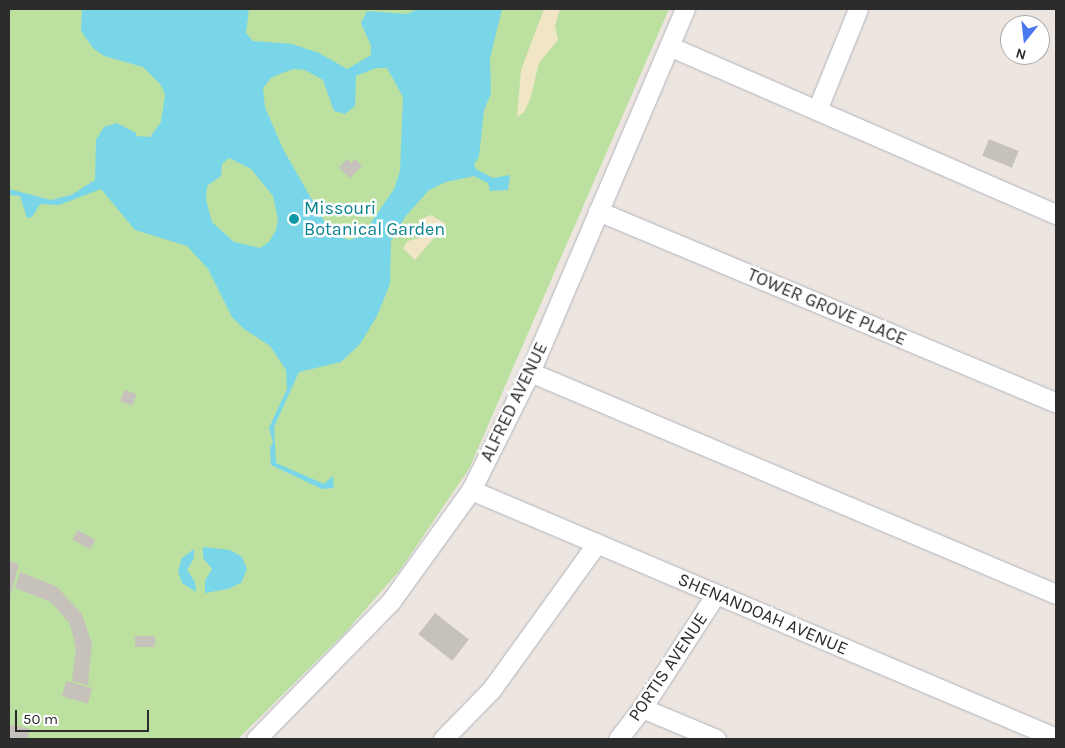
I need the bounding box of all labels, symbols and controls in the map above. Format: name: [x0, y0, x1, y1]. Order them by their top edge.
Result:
north arrow: [1000, 15, 1050, 65]
text: N: [1014, 44, 1028, 63]
place label: Missouri Botanical Garden: [304, 198, 445, 240]
marker: Missouri Botanical Garden: [288, 213, 300, 225]
street label: TOWER GROVE PLACE: [744, 264, 910, 350]
street label: ALFRED AVENUE: [476, 339, 552, 465]
street label: SHENANDOAH AVENUE: [675, 568, 851, 660]
street label: PORTIS AVENUE: [624, 609, 712, 725]
scale bar: [18, 700, 151, 732]
text: 50 m: [23, 710, 58, 728]

